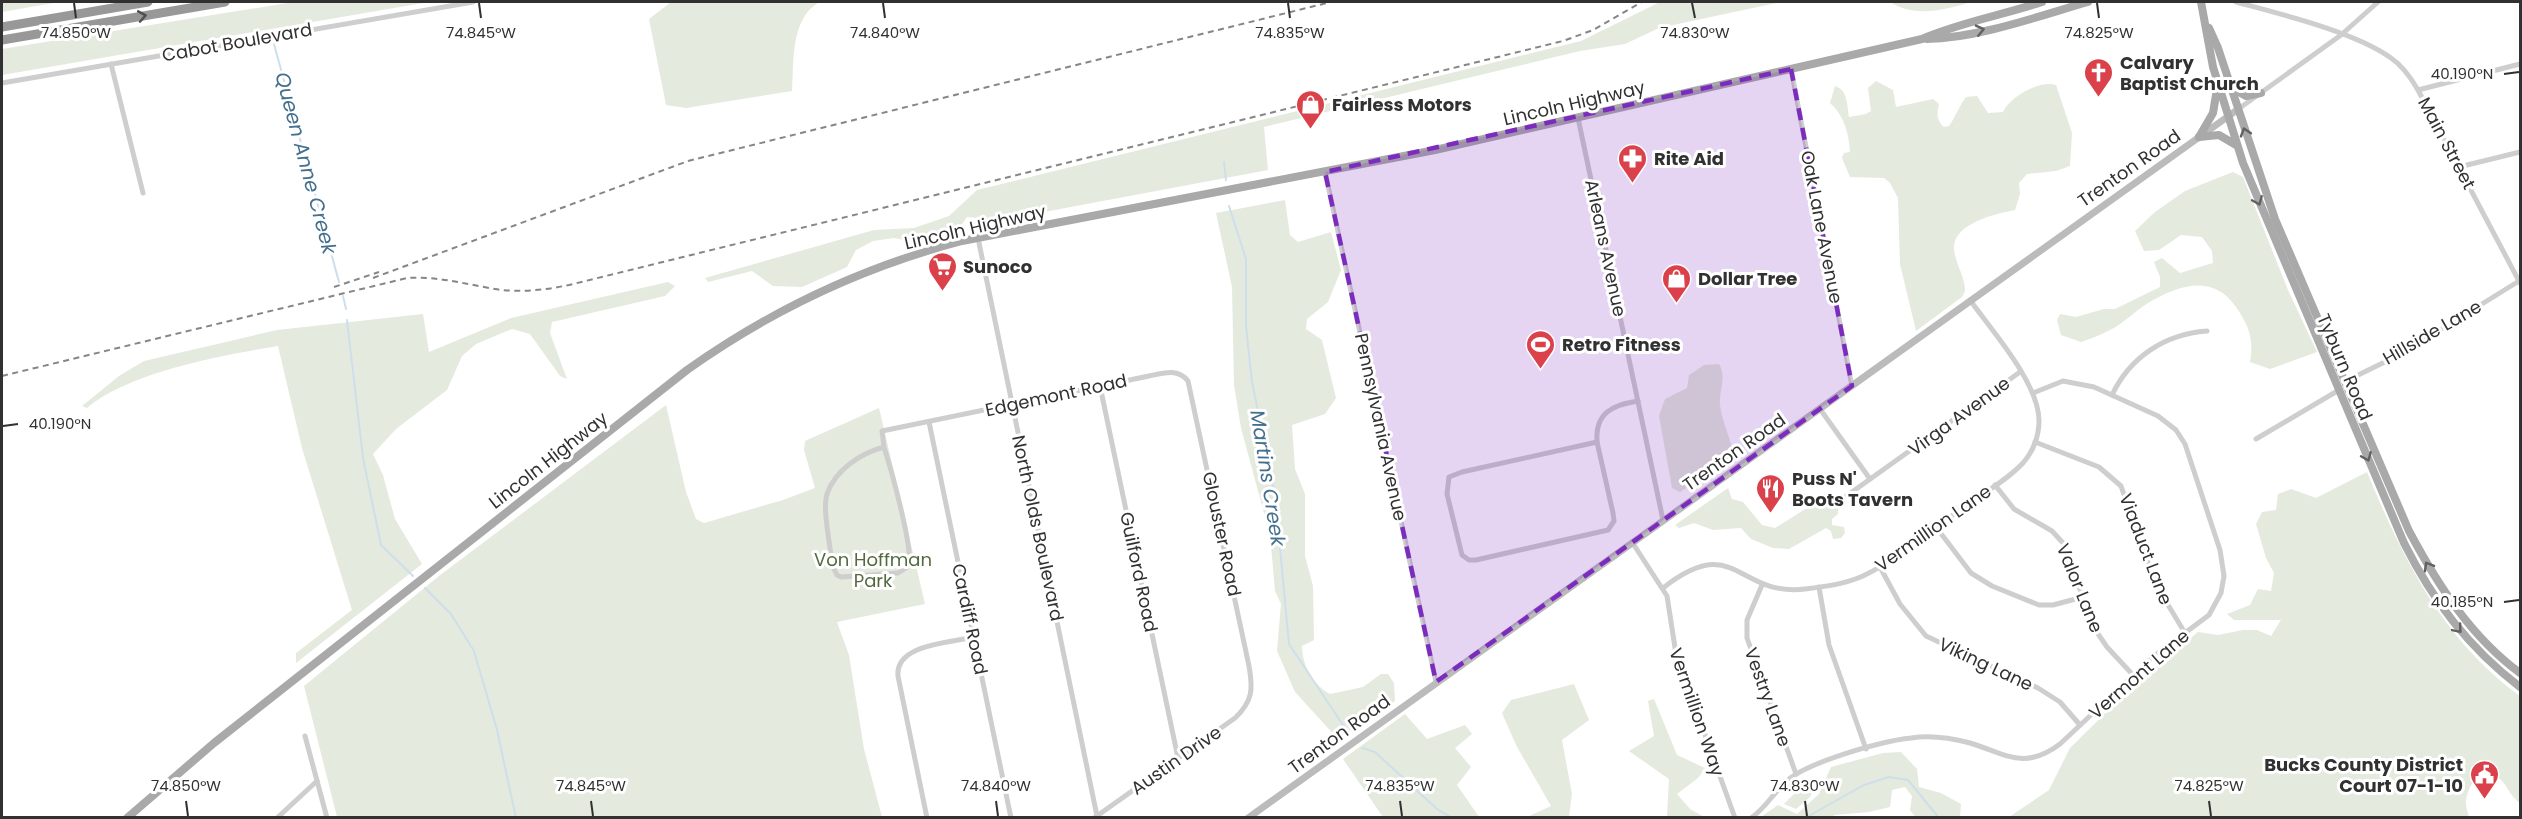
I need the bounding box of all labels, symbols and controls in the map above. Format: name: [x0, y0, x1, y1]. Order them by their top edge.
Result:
one-way arrow: [137, 10, 147, 22]
street label: Cabot Boulevard: [160, 16, 314, 68]
text: 74.850°W: [41, 22, 111, 43]
text: 74.845°W: [446, 22, 516, 43]
text: 74.840°W: [850, 22, 920, 43]
text: 74.835°W: [1255, 22, 1325, 43]
text: 74.830°W: [1660, 22, 1730, 43]
text: 74.825°W: [2064, 22, 2134, 43]
one-way arrow: [1975, 25, 1985, 38]
place label: Calvary Baptist Church: [2120, 50, 2259, 96]
church icon: Calvary Baptist Church: [2083, 56, 2115, 98]
text: 40.190°N: [2431, 63, 2493, 84]
water label: Queen Anne Creek: [268, 69, 344, 259]
street label: Lincoln Highway: [1501, 75, 1647, 131]
shop icon: Fairless Motors: [1295, 88, 1327, 130]
place label: Fairless Motors: [1332, 92, 1472, 117]
street label: Main Street: [2412, 92, 2482, 194]
street label: Trenton Road: [2073, 123, 2185, 213]
one-way arrow: [2240, 127, 2252, 138]
pharmacy icon: Rite Aid: [1617, 142, 1649, 184]
place label: Rite Aid: [1654, 146, 1724, 171]
street label: Oak Lane Avenue: [1795, 148, 1849, 306]
street label: Arleans Avenue: [1579, 177, 1633, 319]
one-way arrow: [2251, 194, 2263, 205]
street label: Lincoln Highway: [902, 199, 1048, 255]
supermarket icon: Sunoco: [926, 250, 958, 292]
place label: Sunoco: [963, 254, 1032, 279]
shop icon: Dollar Tree: [1661, 262, 1693, 304]
place label: Dollar Tree: [1698, 266, 1797, 291]
street label: Hillside Lane: [2378, 294, 2486, 370]
street label: Tyburn Road: [2311, 310, 2379, 424]
sports icon: Retro Fitness: [1525, 328, 1557, 370]
street label: Pennsylvania Avenue: [1349, 331, 1413, 523]
place label: Retro Fitness: [1562, 332, 1681, 357]
street label: Edgemont Road: [983, 368, 1129, 422]
street label: Virga Avenue: [1903, 371, 2015, 461]
street label: Lincoln Highway: [483, 406, 613, 514]
street label: Trenton Road: [1678, 407, 1790, 497]
water label: Martins Creek: [1243, 408, 1293, 550]
text: 40.190°N: [29, 413, 91, 434]
street label: North Olds Boulevard: [1006, 433, 1070, 623]
one-way arrow: [2360, 451, 2372, 462]
place label: Puss N' Boots Tavern: [1792, 466, 1913, 512]
street label: Glouster Road: [1197, 469, 1247, 599]
restaurant icon: Puss N' Boots Tavern: [1755, 472, 1787, 514]
street label: Vermillion Lane: [1870, 479, 1996, 577]
street label: Viaduct Lane: [2113, 490, 2179, 608]
street label: Guilford Road: [1114, 510, 1164, 634]
street label: Valor Lane: [2051, 540, 2109, 636]
park label: Von Hoffman Park: [814, 547, 932, 593]
street label: Cardiff Road: [946, 561, 994, 677]
one-way arrow: [2424, 562, 2435, 572]
text: 40.185°N: [2431, 591, 2493, 612]
one-way arrow: [2451, 622, 2462, 633]
street label: Vermont Lane: [2083, 623, 2195, 725]
street label: Viking Lane: [1935, 631, 2037, 697]
street label: Vestry Lane: [1739, 644, 1797, 750]
street label: Vermillion Way: [1663, 645, 1731, 779]
street label: Trenton Road: [1283, 689, 1395, 779]
street label: Austin Drive: [1126, 720, 1226, 800]
place label: Bucks County District Court 07-1-10: [2264, 752, 2463, 798]
public building icon: Bucks County District Court 07-1-10: [2468, 758, 2500, 800]
text: 74.850°W: [151, 775, 221, 796]
text: 74.845°W: [556, 775, 626, 796]
text: 74.840°W: [961, 775, 1031, 796]
text: 74.835°W: [1365, 775, 1435, 796]
text: 74.830°W: [1770, 775, 1840, 796]
text: 74.825°W: [2174, 775, 2244, 796]

